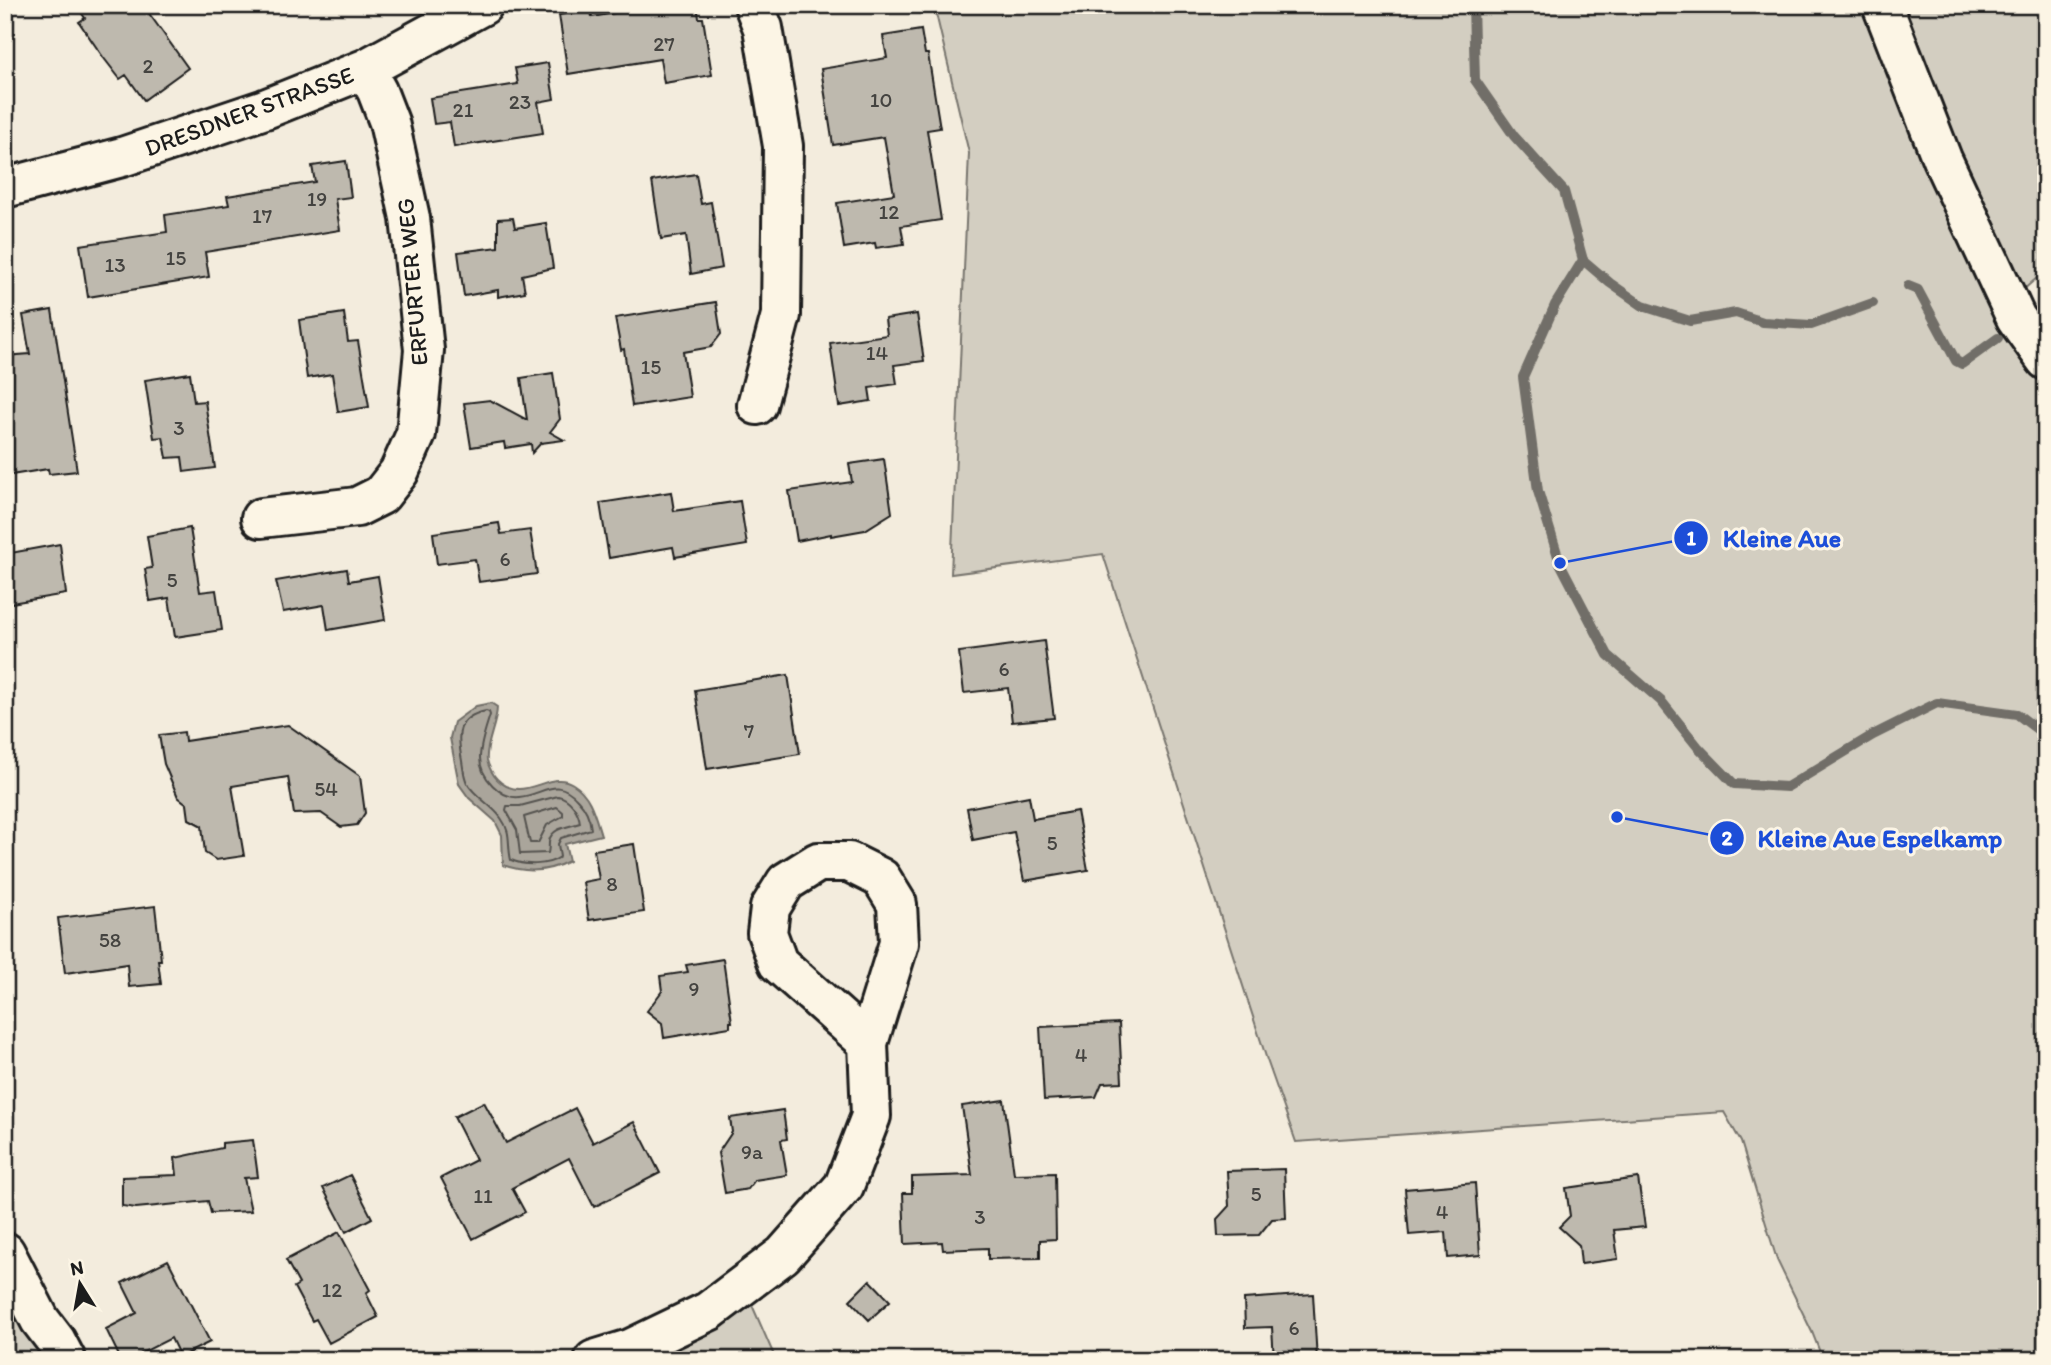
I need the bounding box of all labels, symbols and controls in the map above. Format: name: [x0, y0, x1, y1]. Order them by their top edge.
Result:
house number: 27: [653, 31, 675, 56]
house number: 2: [142, 53, 154, 78]
street label: DRESDNER STRASSE: [140, 60, 358, 162]
house number: 10: [870, 87, 892, 112]
house number: 23: [509, 89, 531, 114]
house number: 21: [453, 97, 474, 122]
house number: 19: [307, 186, 327, 211]
street label: ERFURTER WEG: [390, 197, 434, 367]
house number: 12: [879, 199, 899, 224]
house number: 17: [252, 203, 272, 228]
house number: 15: [166, 245, 186, 270]
house number: 13: [104, 252, 126, 277]
house number: 14: [866, 340, 889, 365]
house number: 15: [641, 354, 661, 379]
house number: 3: [173, 415, 185, 440]
callout: Kleine Aue: [1674, 514, 1855, 561]
text: Kleine Aue: [1723, 522, 1841, 554]
text: 1: [1686, 525, 1696, 550]
house number: 6: [499, 546, 511, 571]
house number: 5: [166, 567, 178, 592]
house number: 6: [998, 656, 1010, 681]
house number: 7: [744, 718, 754, 743]
house number: 54: [314, 776, 338, 801]
callout: Kleine Aue Espelkamp: [1709, 814, 2016, 861]
text: Kleine Aue Espelkamp: [1758, 822, 2003, 854]
text: 2: [1721, 825, 1733, 850]
house number: 5: [1046, 830, 1058, 855]
house number: 8: [606, 871, 618, 896]
house number: 58: [99, 927, 121, 952]
house number: 9: [689, 976, 699, 1001]
house number: 4: [1075, 1042, 1088, 1067]
house number: 9a: [741, 1139, 763, 1164]
house number: 5: [1250, 1181, 1262, 1206]
house number: 11: [473, 1183, 493, 1208]
house number: 4: [1436, 1199, 1449, 1224]
house number: 3: [974, 1204, 986, 1229]
north arrow: [46, 1250, 116, 1320]
text: N: [68, 1255, 85, 1280]
house number: 12: [322, 1277, 342, 1302]
house number: 6: [1288, 1315, 1300, 1340]

